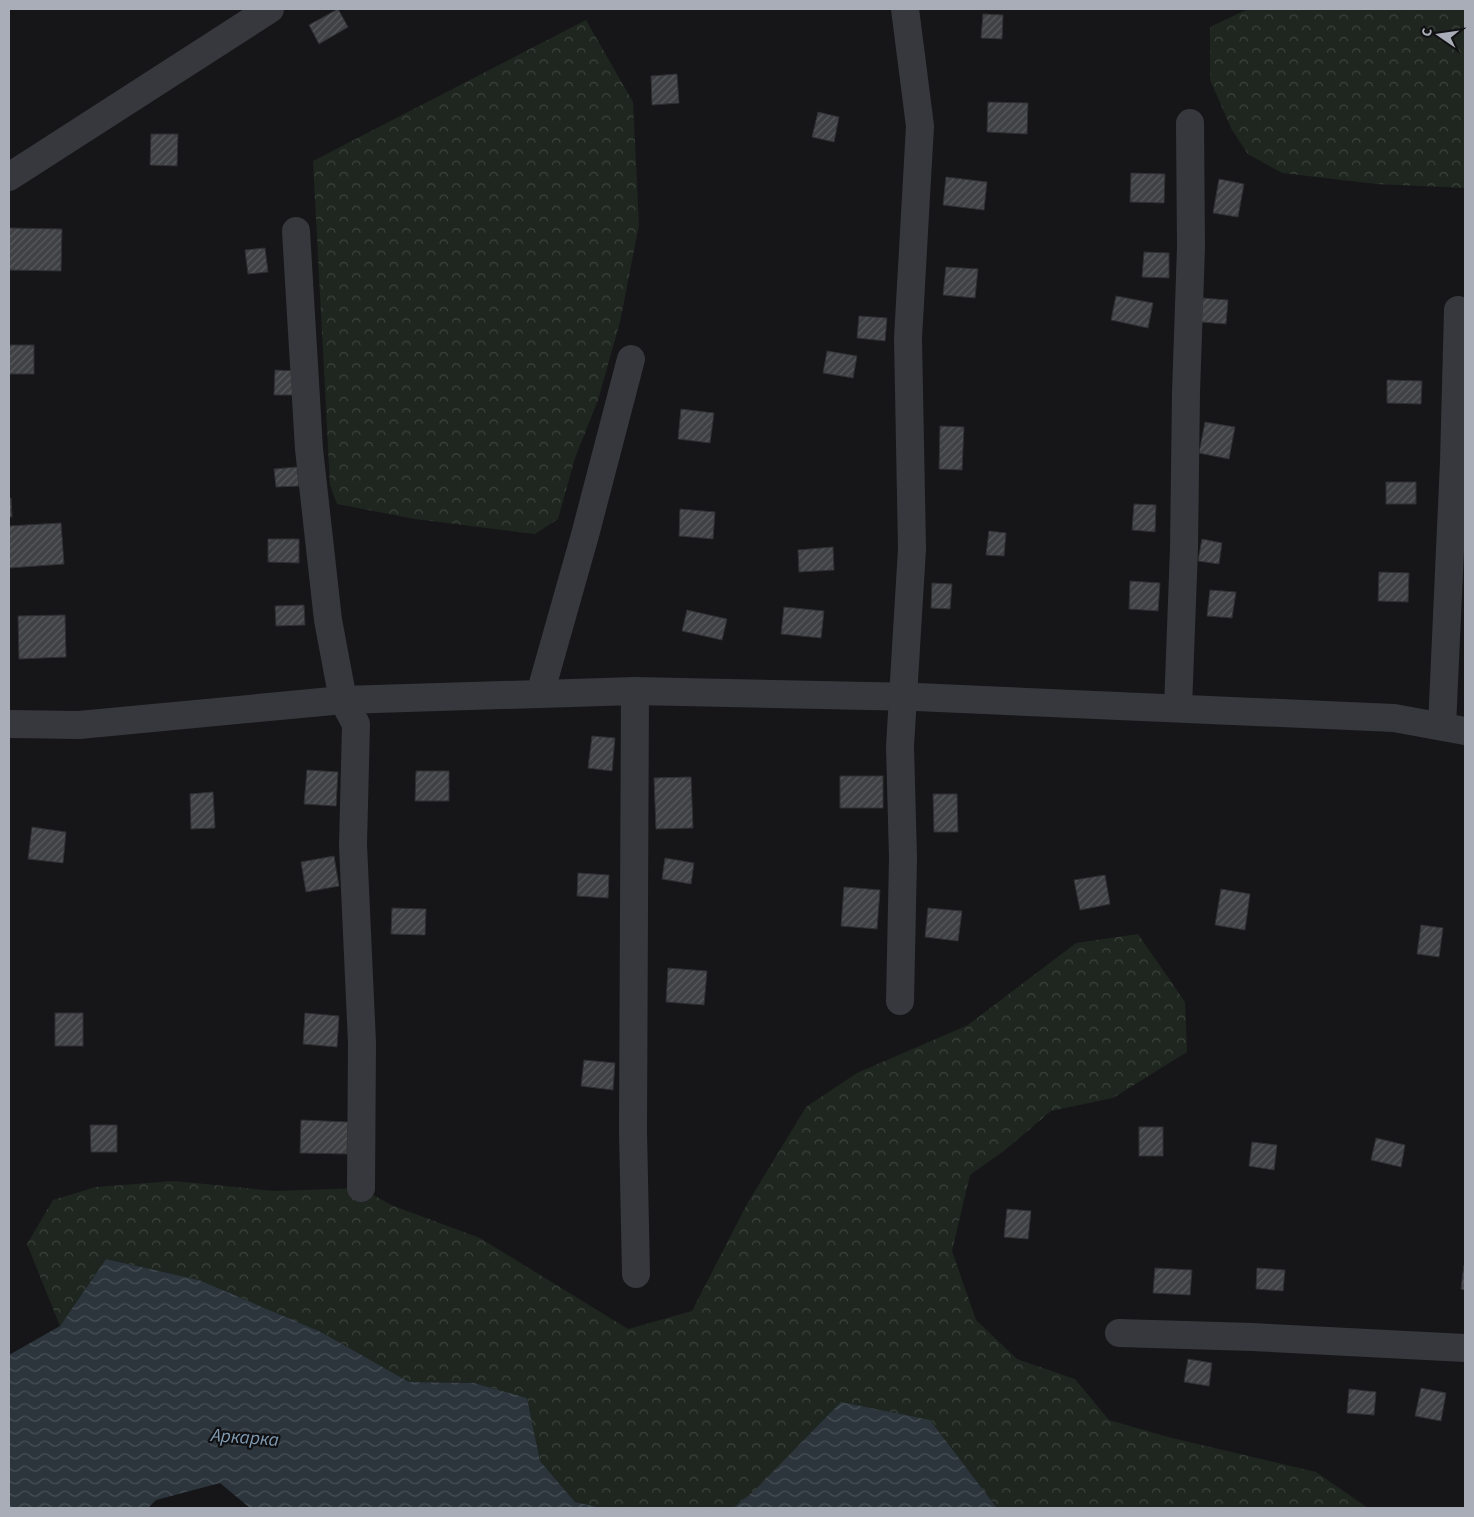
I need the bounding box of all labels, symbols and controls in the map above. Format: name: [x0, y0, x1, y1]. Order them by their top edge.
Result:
north arrow: [1414, 10, 1464, 60]
text: С: [1417, 26, 1438, 39]
water label: Аркарка: [209, 1422, 280, 1454]

